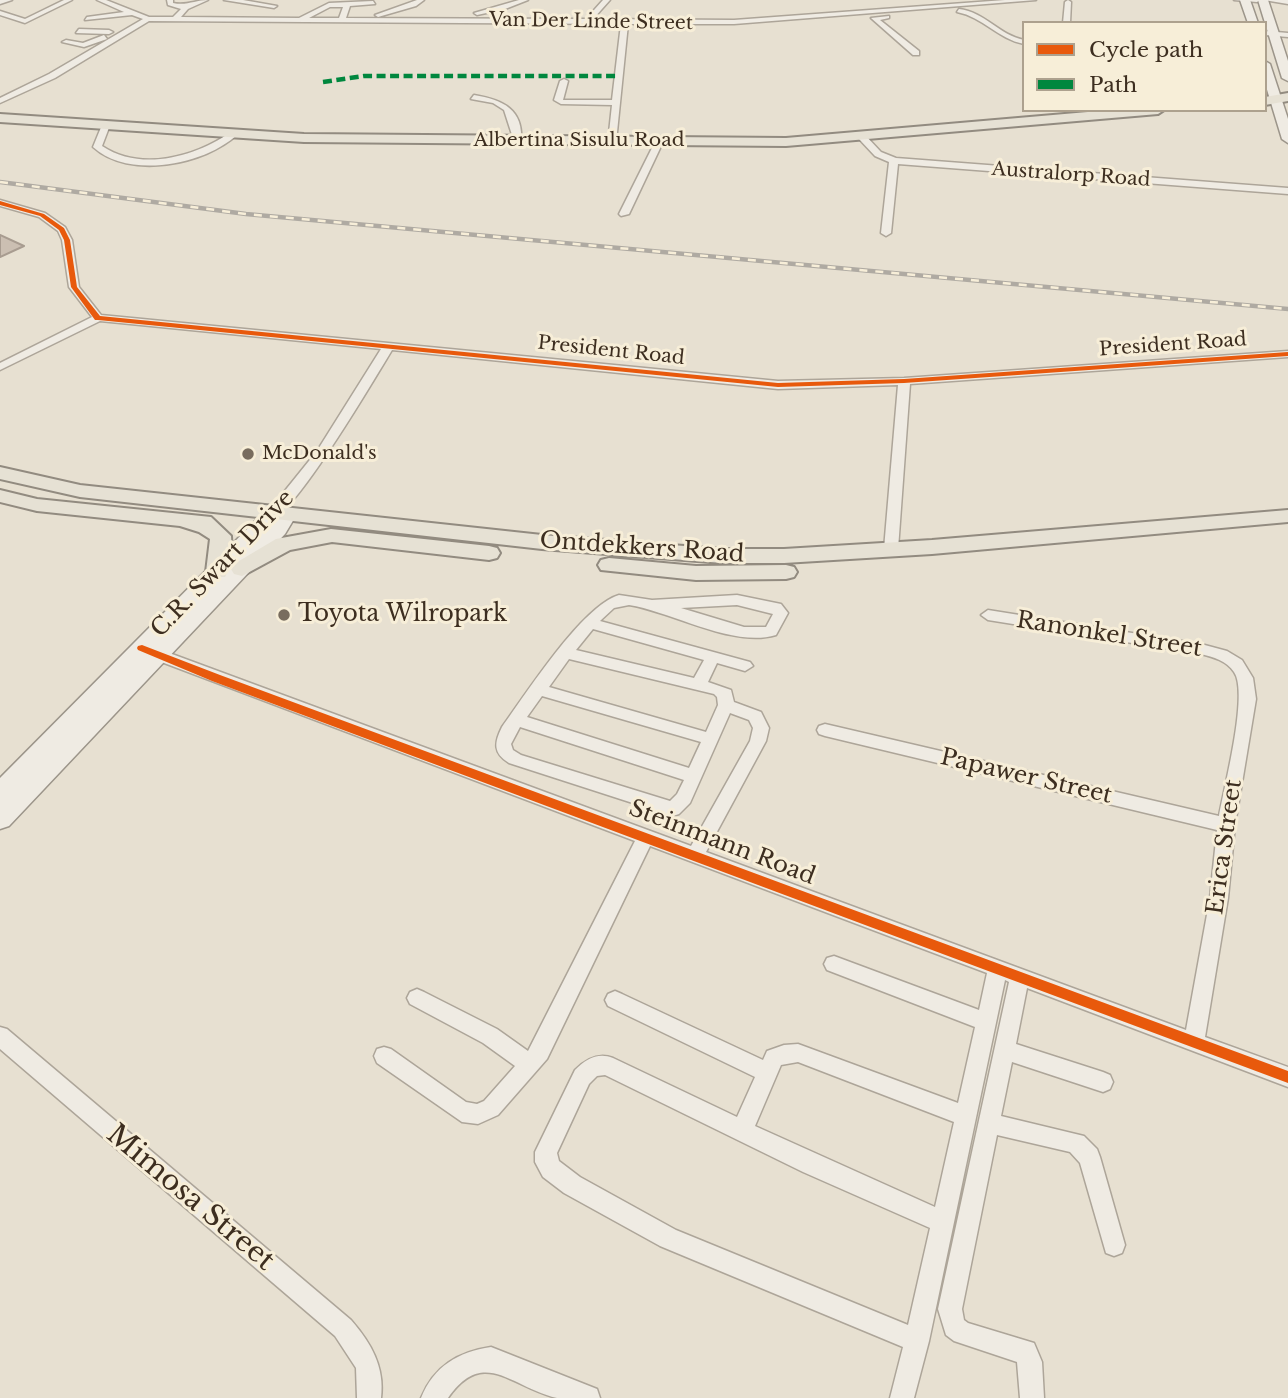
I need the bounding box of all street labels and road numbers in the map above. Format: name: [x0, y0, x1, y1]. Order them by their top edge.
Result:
street label: Van Der Linde Street: [489, 9, 693, 35]
street label: Albertina Sisulu Road: [474, 130, 684, 152]
street label: Australorp Road: [991, 158, 1151, 192]
street label: President Road: [1098, 328, 1248, 362]
street label: President Road: [536, 332, 686, 370]
street label: C.R. Swart Drive: [146, 485, 300, 643]
street label: Ontdekkers Road: [539, 527, 745, 569]
street label: Ranonkel Street: [1014, 607, 1204, 663]
street label: Papawer Street: [937, 744, 1115, 810]
street label: Erica Street: [1202, 778, 1248, 916]
street label: Steinmann Road: [625, 795, 819, 891]
street label: Mimosa Street: [99, 1118, 281, 1278]

